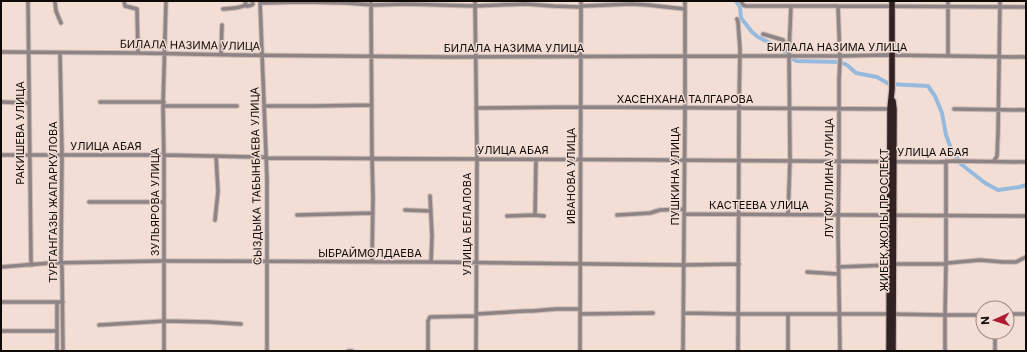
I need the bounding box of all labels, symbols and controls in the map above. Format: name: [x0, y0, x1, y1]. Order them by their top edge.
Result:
street label: БИЛАЛА НАЗИМА УЛИЦА: [120, 37, 261, 53]
street label: БИЛАЛА НАЗИМА УЛИЦА: [767, 40, 908, 54]
street label: БИЛАЛА НАЗИМА УЛИЦА: [444, 41, 585, 55]
street label: РАКИШЕВА УЛИЦА: [13, 81, 27, 185]
street label: СЫЗДЫКА ТАБЫНБАЕВА УЛИЦА: [247, 86, 265, 265]
street label: ХАСЕНХАНА ТАЛГАРОВА: [617, 92, 754, 106]
street label: ЛУТФУЛЛИНА УЛИЦА: [822, 117, 836, 238]
street label: ТУРГАНГАЗЫ ЖАПАРКУЛОВА: [46, 121, 60, 283]
street label: ПУШКИНА УЛИЦА: [668, 126, 682, 226]
street label: ИВАНОВА УЛИЦА: [564, 127, 578, 224]
street label: УЛИЦА АБАЯ: [70, 139, 142, 153]
street label: УЛИЦА АБАЯ: [477, 143, 549, 157]
street label: УЛИЦА АБАЯ: [897, 145, 969, 159]
street label: ЗУЛЬЯРОВА УЛИЦА: [148, 147, 162, 256]
street label: ЖИБЕК ЖОЛЫ ПРОСПЕКТ: [877, 148, 891, 292]
street label: УЛИЦА БЕЛАЛОВА: [460, 172, 474, 276]
street label: КАСТЕЕВА УЛИЦА: [709, 198, 809, 212]
street label: ЫБРАЙМОЛДАЕВА: [318, 246, 422, 260]
north arrow: [975, 300, 1015, 340]
text: N: [978, 316, 992, 325]

